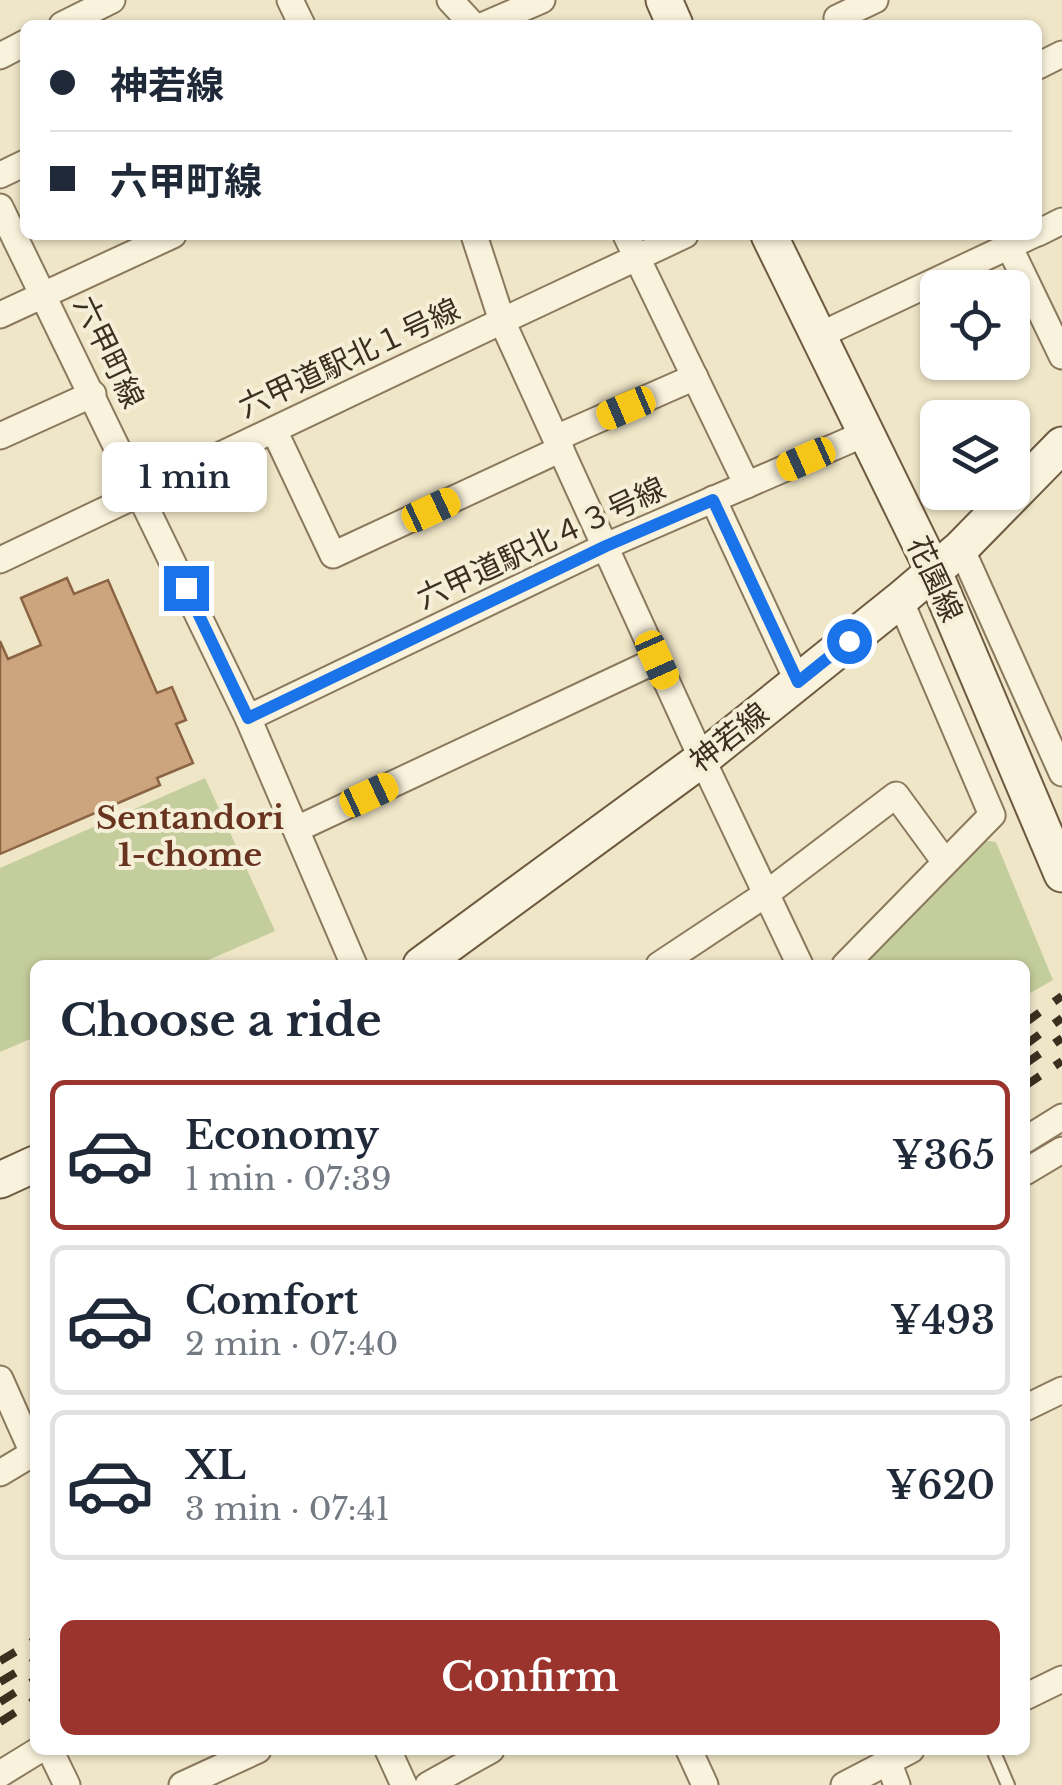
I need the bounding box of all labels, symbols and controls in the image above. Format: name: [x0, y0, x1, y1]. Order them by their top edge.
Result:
text: 神若線: [110, 62, 224, 109]
text: 六甲町線: [110, 158, 262, 205]
map controls: [920, 270, 1030, 510]
button: locate: [920, 270, 1030, 380]
street label: 六甲町線: [66, 290, 152, 414]
street label: 六甲道駅北１号線: [232, 291, 466, 425]
car: [593, 382, 659, 434]
button: layers: [920, 400, 1030, 510]
car: [772, 433, 840, 485]
callout: 1 min: [104, 443, 268, 513]
text: 1 min: [138, 457, 231, 497]
street label: 六甲道駅北４３号線: [411, 469, 671, 617]
car: [397, 484, 465, 536]
street label: 花園線: [899, 530, 971, 628]
route end: [164, 566, 209, 611]
route start: [827, 619, 872, 664]
car: [631, 626, 683, 694]
street label: 神若線: [682, 695, 776, 779]
car: [335, 769, 403, 821]
district label: Sentandori 1-chome: [96, 798, 284, 875]
text: Choose a ride: [60, 992, 382, 1048]
icon: car: [65, 1110, 155, 1200]
text: Economy: [185, 1112, 379, 1159]
text: ¥365: [892, 1132, 995, 1179]
text: 1 min · 07:39: [185, 1159, 392, 1199]
icon: car: [65, 1275, 155, 1365]
text: Comfort: [185, 1277, 358, 1324]
text: ¥493: [890, 1297, 995, 1344]
text: 2 min · 07:40: [185, 1324, 398, 1364]
icon: car: [65, 1440, 155, 1530]
text: XL: [185, 1442, 246, 1489]
text: ¥620: [886, 1462, 995, 1509]
text: 3 min · 07:41: [185, 1489, 390, 1529]
button: Confirm: [60, 1620, 1000, 1735]

